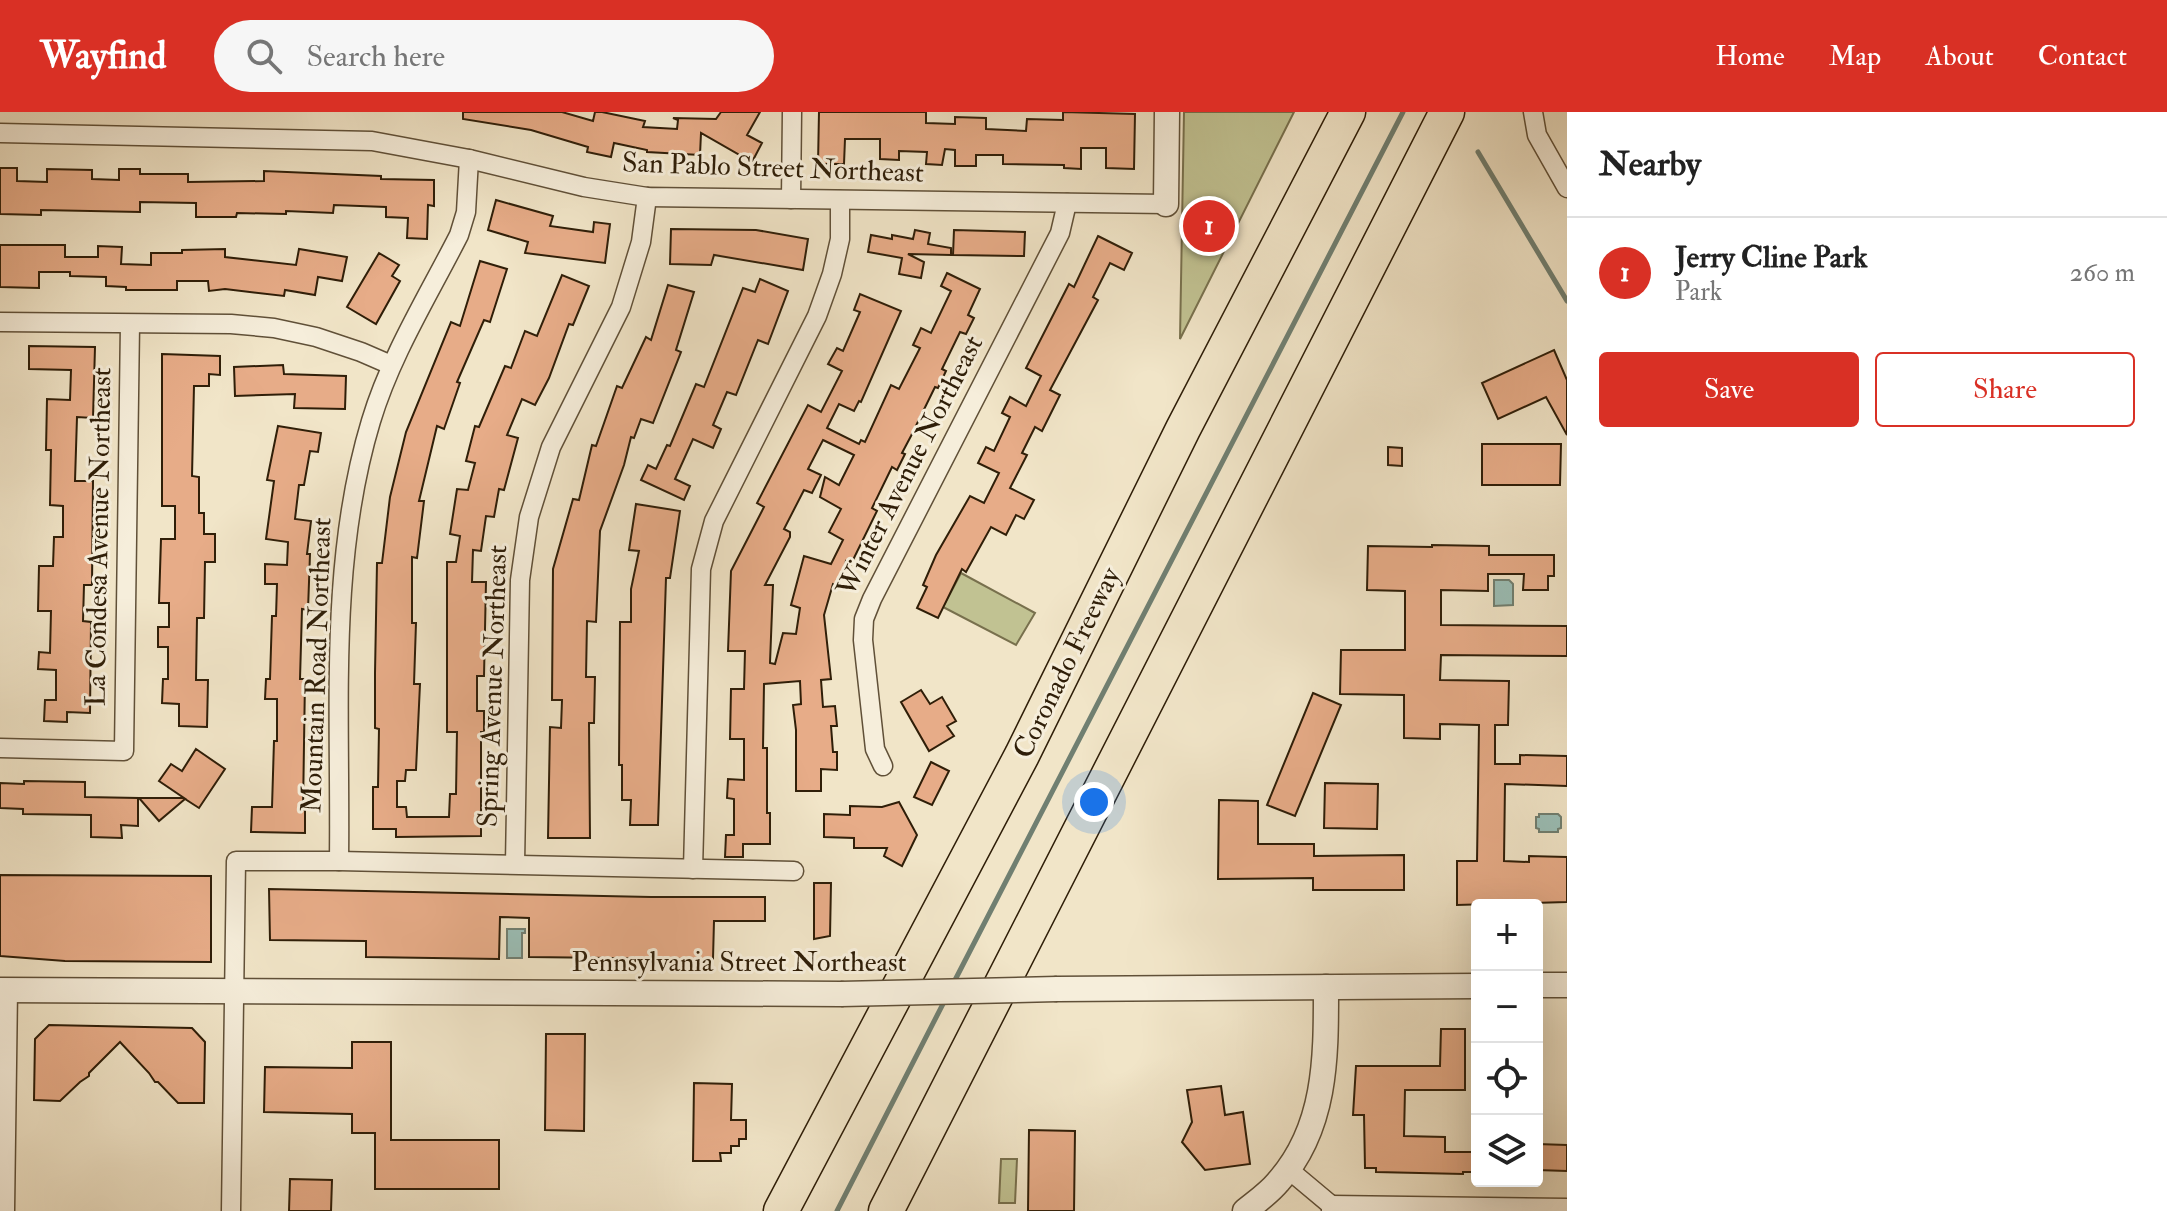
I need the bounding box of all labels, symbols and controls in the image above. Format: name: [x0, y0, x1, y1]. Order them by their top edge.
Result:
search box: [214, 20, 774, 92]
text: Wayfind: [40, 32, 166, 80]
icon: search: [242, 34, 286, 78]
text: Search here: [306, 38, 445, 75]
text: Home: [1715, 39, 1785, 74]
text: Map: [1829, 39, 1881, 74]
text: About: [1925, 39, 1994, 74]
text: Contact: [2038, 39, 2127, 74]
text: Nearby: [1599, 143, 1701, 186]
street label: San Pablo Street Northeast: [621, 145, 925, 191]
pin: 1: [1183, 196, 1235, 256]
text: Jerry Cline Park: [1675, 239, 1868, 276]
text: 1: [1620, 257, 1630, 289]
text: 260 m: [2070, 257, 2135, 289]
text: Park: [1675, 276, 1722, 308]
street label: Winter Avenue Northeast: [829, 330, 991, 603]
button: Save: [1599, 352, 1859, 427]
button: Share: [1875, 352, 2135, 427]
street label: La Condesa Avenue Northeast: [79, 367, 119, 707]
street label: Mountain Road Northeast: [294, 517, 340, 813]
street label: Spring Avenue Northeast: [471, 544, 515, 828]
street label: Coronado Freeway: [1006, 561, 1129, 764]
your location: [1074, 782, 1114, 822]
map controls: [1471, 899, 1543, 1187]
button: +: [1471, 899, 1543, 971]
street label: Pennsylvania Street Northeast: [571, 945, 907, 980]
button: −: [1471, 971, 1543, 1043]
button: locate: [1471, 1043, 1543, 1115]
button: layers: [1471, 1115, 1543, 1187]

